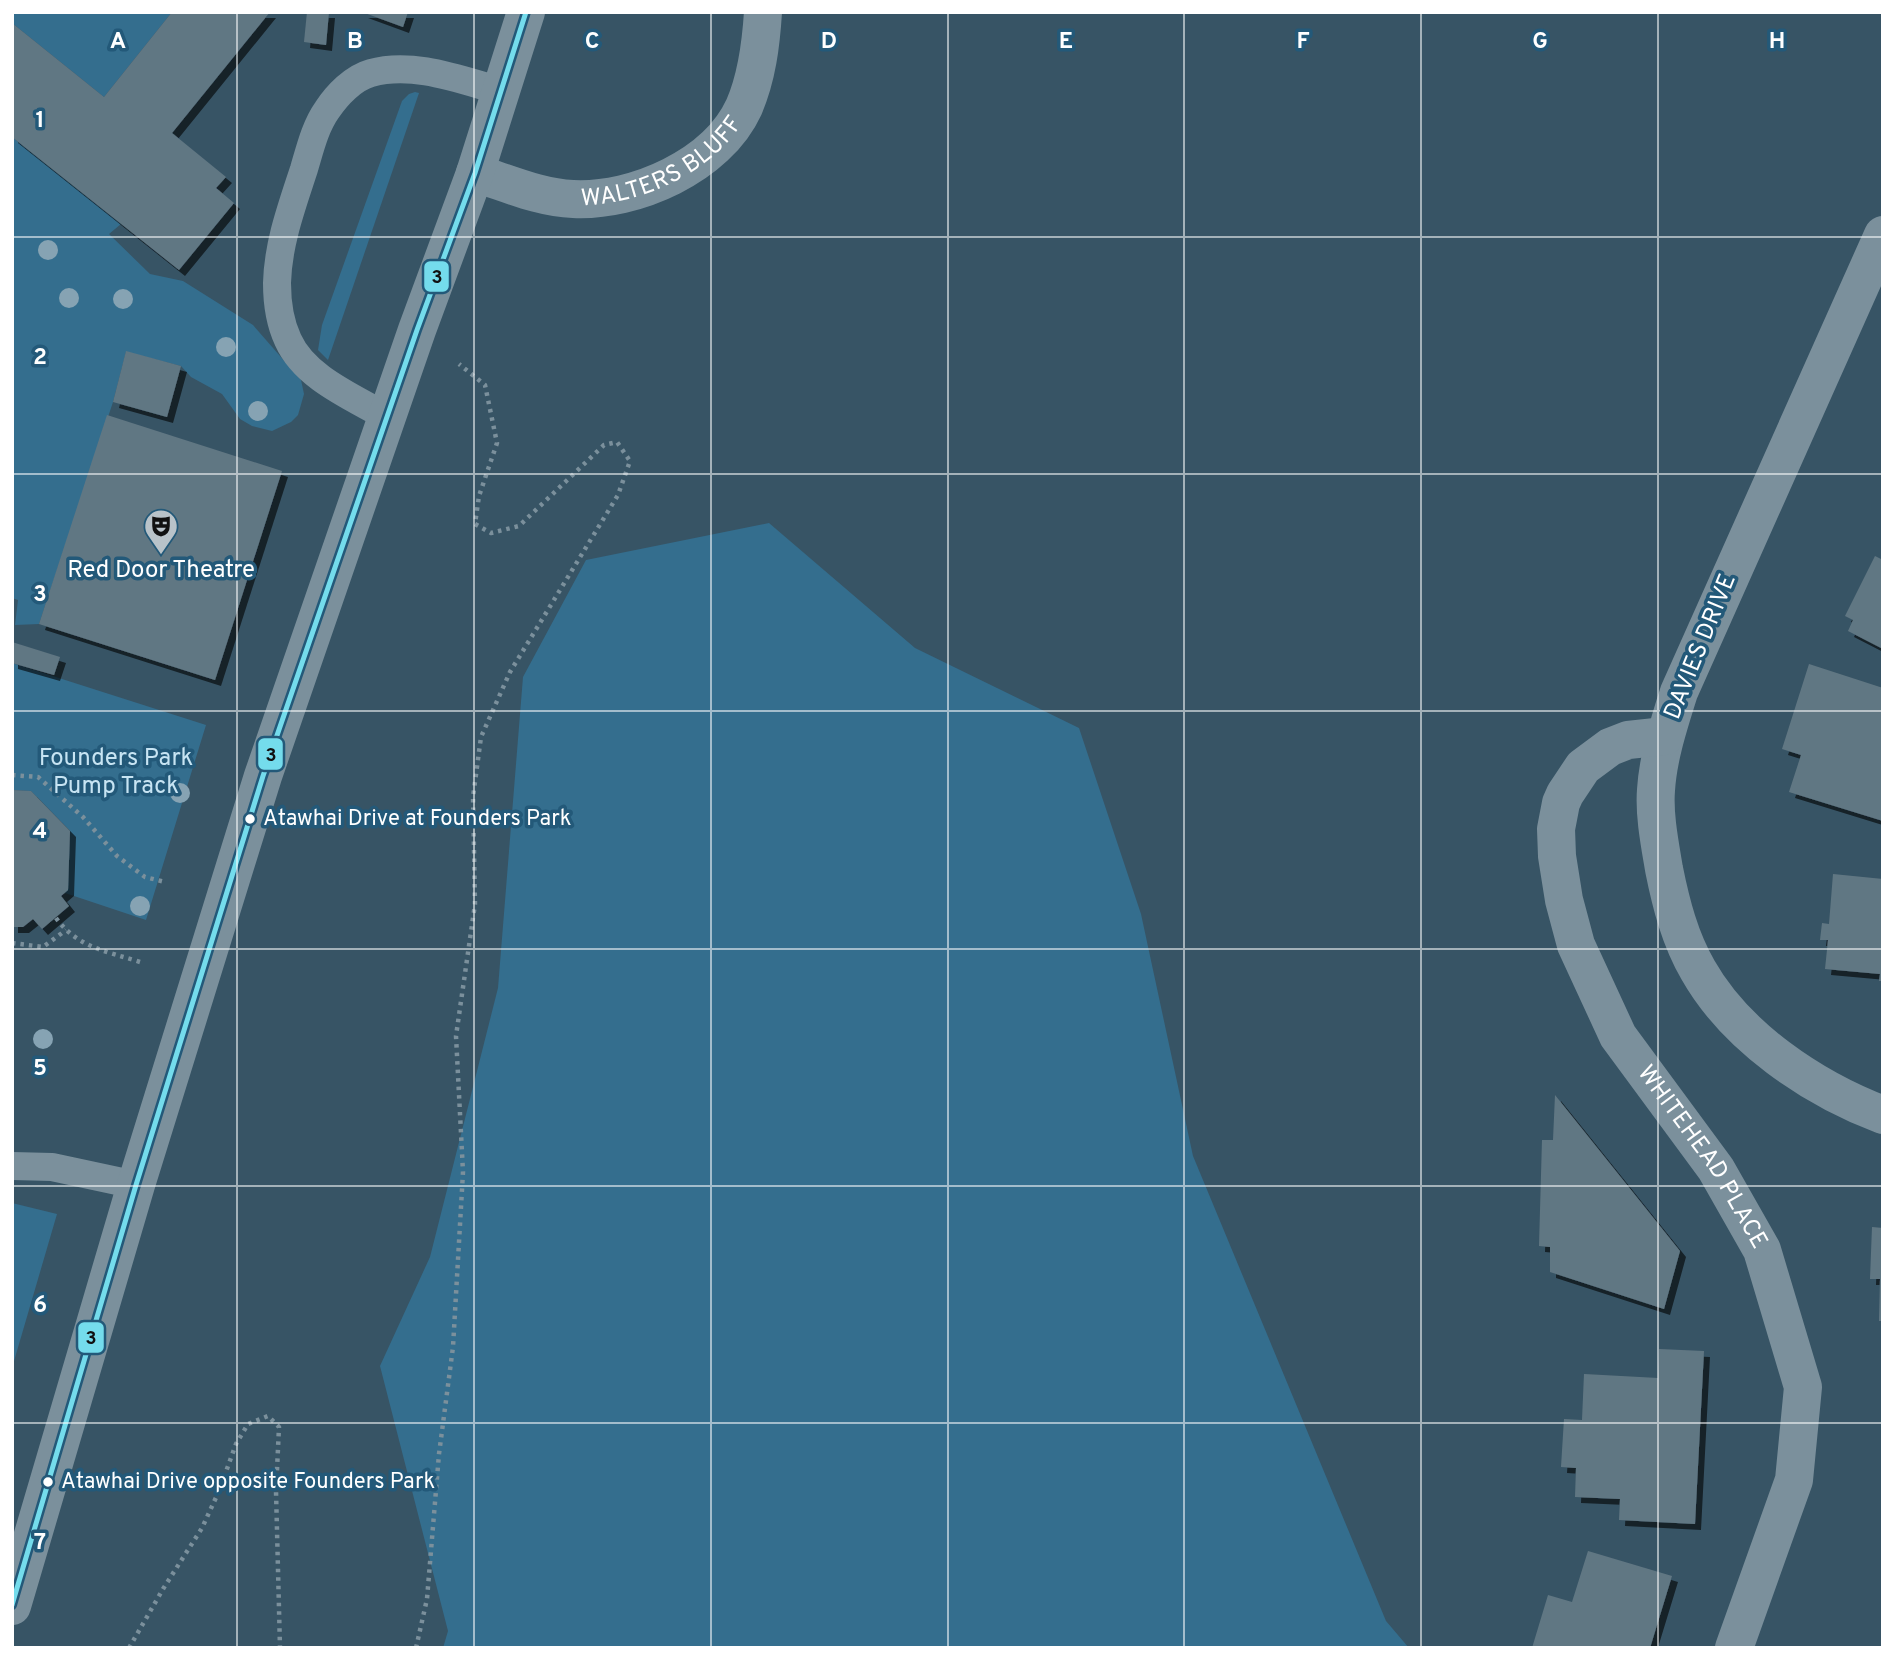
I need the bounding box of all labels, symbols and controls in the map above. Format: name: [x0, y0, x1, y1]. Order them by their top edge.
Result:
text: A: [110, 28, 126, 57]
text: B: [347, 28, 363, 57]
text: C: [585, 28, 599, 57]
text: D: [821, 28, 837, 57]
text: E: [1059, 28, 1073, 57]
text: F: [1296, 28, 1310, 57]
text: G: [1532, 28, 1548, 57]
text: H: [1769, 28, 1785, 57]
text: 1: [35, 107, 45, 136]
street label: WALTERS BLUFF: [580, 111, 750, 214]
line badge: 3: [423, 260, 450, 293]
text: 3: [431, 266, 443, 290]
text: 2: [33, 344, 47, 373]
theatre icon: Red Door Theatre: [142, 507, 180, 556]
place label: Red Door Theatre: [67, 556, 255, 586]
street label: DAVIES DRIVE: [1658, 570, 1744, 724]
text: 3: [33, 581, 47, 610]
line badge: 3: [257, 737, 284, 771]
park label: Founders Park Pump Track: [39, 744, 193, 802]
text: 3: [265, 744, 277, 768]
place label: Atawhai Drive at Founders Park: [263, 806, 571, 833]
marker: Atawhai Drive at Founders Park: [243, 812, 257, 826]
text: 4: [33, 818, 47, 847]
text: 5: [33, 1055, 47, 1084]
street label: WHITEHEAD PLACE: [1630, 1060, 1773, 1254]
text: 6: [33, 1292, 47, 1321]
line badge: 3: [77, 1321, 105, 1354]
text: 3: [85, 1327, 97, 1351]
place label: Atawhai Drive opposite Founders Park: [61, 1469, 435, 1496]
marker: Atawhai Drive opposite Founders Park: [41, 1475, 55, 1489]
text: 7: [34, 1529, 46, 1558]

